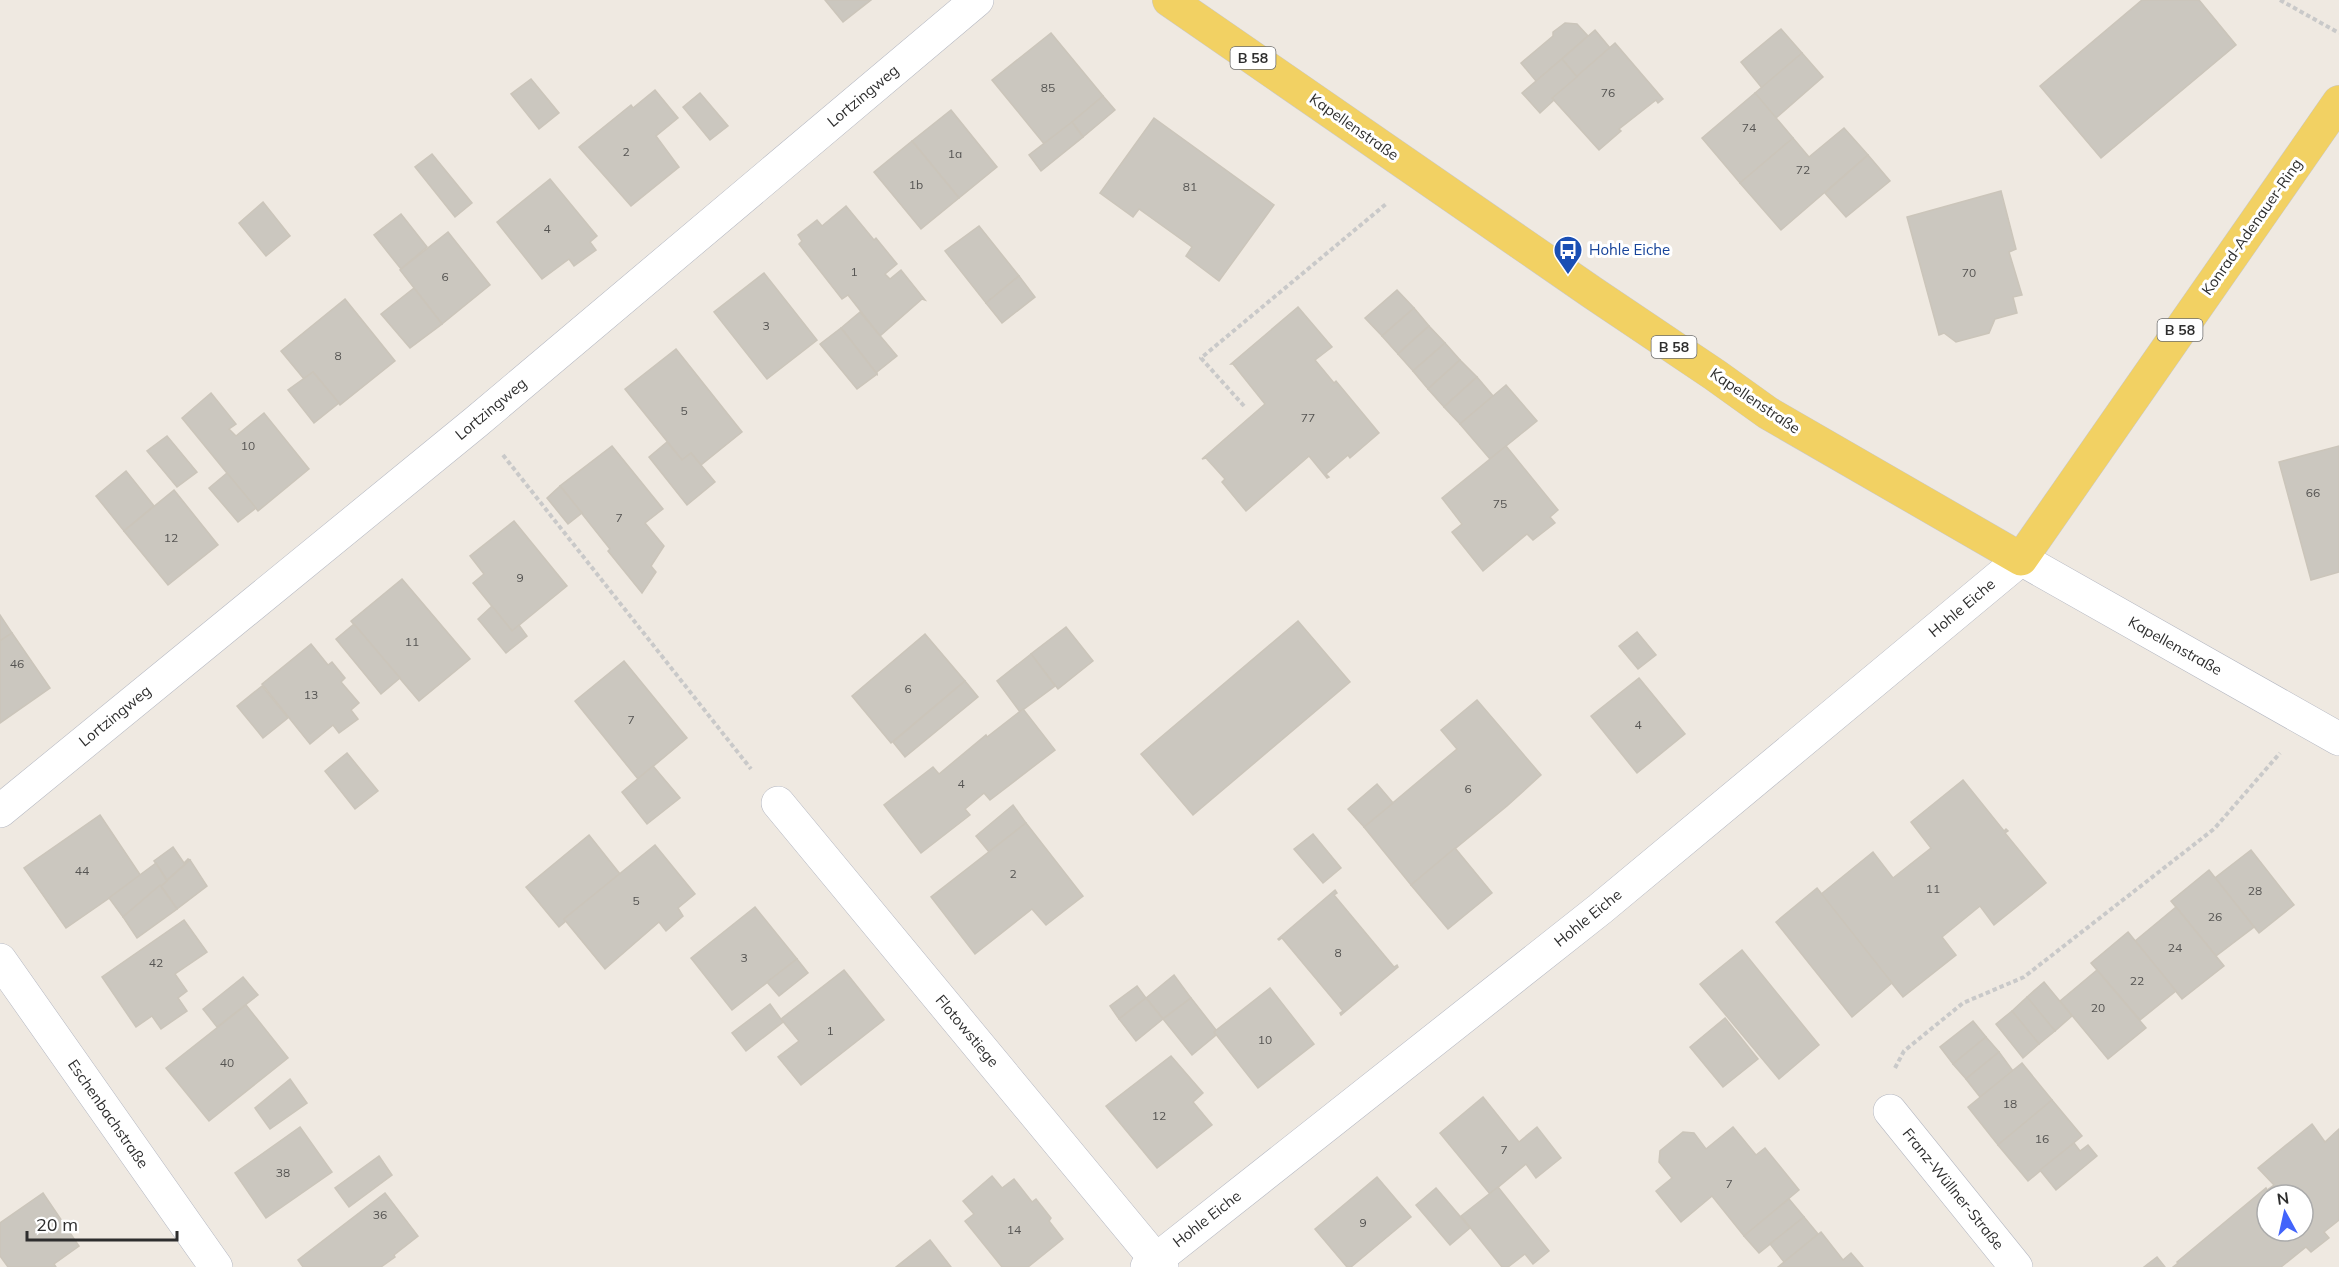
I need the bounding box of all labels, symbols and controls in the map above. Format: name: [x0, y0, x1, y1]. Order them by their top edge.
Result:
road number: B 58: [1230, 47, 1276, 69]
street label: Lortzingweg: [823, 60, 902, 131]
house number: 85: [1041, 80, 1055, 95]
house number: 76: [1601, 85, 1615, 100]
street label: Kapellenstraße: [1306, 89, 1403, 164]
house number: 74: [1742, 120, 1756, 135]
house number: 2: [622, 144, 630, 159]
house number: 1a: [948, 146, 962, 161]
street label: Konrad-Adenauer-Ring: [2197, 155, 2306, 299]
house number: 72: [1796, 162, 1810, 177]
house number: 1b: [909, 177, 923, 192]
house number: 81: [1183, 179, 1197, 194]
house number: 4: [543, 221, 551, 236]
bus stop icon: Hohle Eiche: [1552, 234, 1584, 276]
place label: Hohle Eiche: [1589, 240, 1670, 259]
house number: 1: [850, 264, 858, 279]
house number: 70: [1962, 265, 1976, 280]
house number: 6: [441, 269, 449, 284]
house number: 3: [762, 318, 770, 333]
road number: B 58: [2158, 319, 2202, 341]
road number: B 58: [1652, 336, 1696, 358]
house number: 8: [334, 348, 342, 363]
street label: Kapellenstraße: [1707, 364, 1804, 438]
street label: Lortzingweg: [451, 373, 530, 444]
house number: 5: [680, 403, 688, 418]
house number: 77: [1301, 410, 1315, 425]
house number: 10: [241, 438, 255, 453]
house number: 66: [2306, 485, 2320, 500]
house number: 75: [1493, 496, 1507, 511]
house number: 7: [615, 510, 623, 525]
house number: 12: [164, 530, 178, 545]
house number: 9: [516, 570, 524, 585]
street label: Hohle Eiche: [1924, 574, 1999, 641]
street label: Kapellenstraße: [2125, 612, 2226, 679]
house number: 11: [405, 634, 419, 649]
house number: 46: [10, 656, 24, 671]
street label: Lortzingweg: [75, 681, 155, 750]
house number: 6: [904, 681, 912, 696]
house number: 13: [304, 687, 318, 702]
house number: 7: [627, 712, 635, 727]
house number: 4: [1634, 717, 1642, 732]
house number: 4: [957, 776, 965, 791]
house number: 6: [1464, 781, 1472, 796]
house number: 44: [75, 863, 89, 878]
house number: 2: [1009, 866, 1017, 881]
house number: 11: [1926, 881, 1940, 896]
house number: 28: [2248, 883, 2262, 898]
street label: Hohle Eiche: [1550, 885, 1625, 951]
house number: 5: [632, 893, 640, 908]
house number: 26: [2208, 909, 2222, 924]
house number: 24: [2168, 940, 2182, 955]
house number: 8: [1334, 945, 1342, 960]
house number: 3: [740, 950, 748, 965]
house number: 42: [149, 955, 163, 970]
house number: 22: [2130, 973, 2144, 988]
street label: Flotowstiege: [932, 991, 1003, 1071]
house number: 20: [2091, 1000, 2105, 1015]
house number: 1: [826, 1023, 834, 1038]
house number: 10: [1258, 1032, 1272, 1047]
house number: 40: [220, 1055, 234, 1070]
street label: Eschenbachstraße: [64, 1056, 153, 1172]
house number: 18: [2003, 1096, 2017, 1111]
house number: 12: [1152, 1108, 1166, 1123]
street label: Franz-Wüllner-Straße: [1899, 1124, 2008, 1253]
house number: 16: [2035, 1131, 2049, 1146]
house number: 7: [1500, 1142, 1508, 1157]
house number: 38: [276, 1165, 290, 1180]
house number: 7: [1725, 1176, 1733, 1191]
north arrow: [2255, 1183, 2315, 1243]
street label: Hohle Eiche: [1169, 1186, 1245, 1251]
text: N: [2276, 1187, 2290, 1209]
scale bar: [27, 1204, 177, 1242]
house number: 36: [373, 1207, 387, 1222]
text: 20 m: [36, 1213, 78, 1236]
house number: 9: [1359, 1215, 1367, 1230]
house number: 14: [1007, 1222, 1021, 1237]

